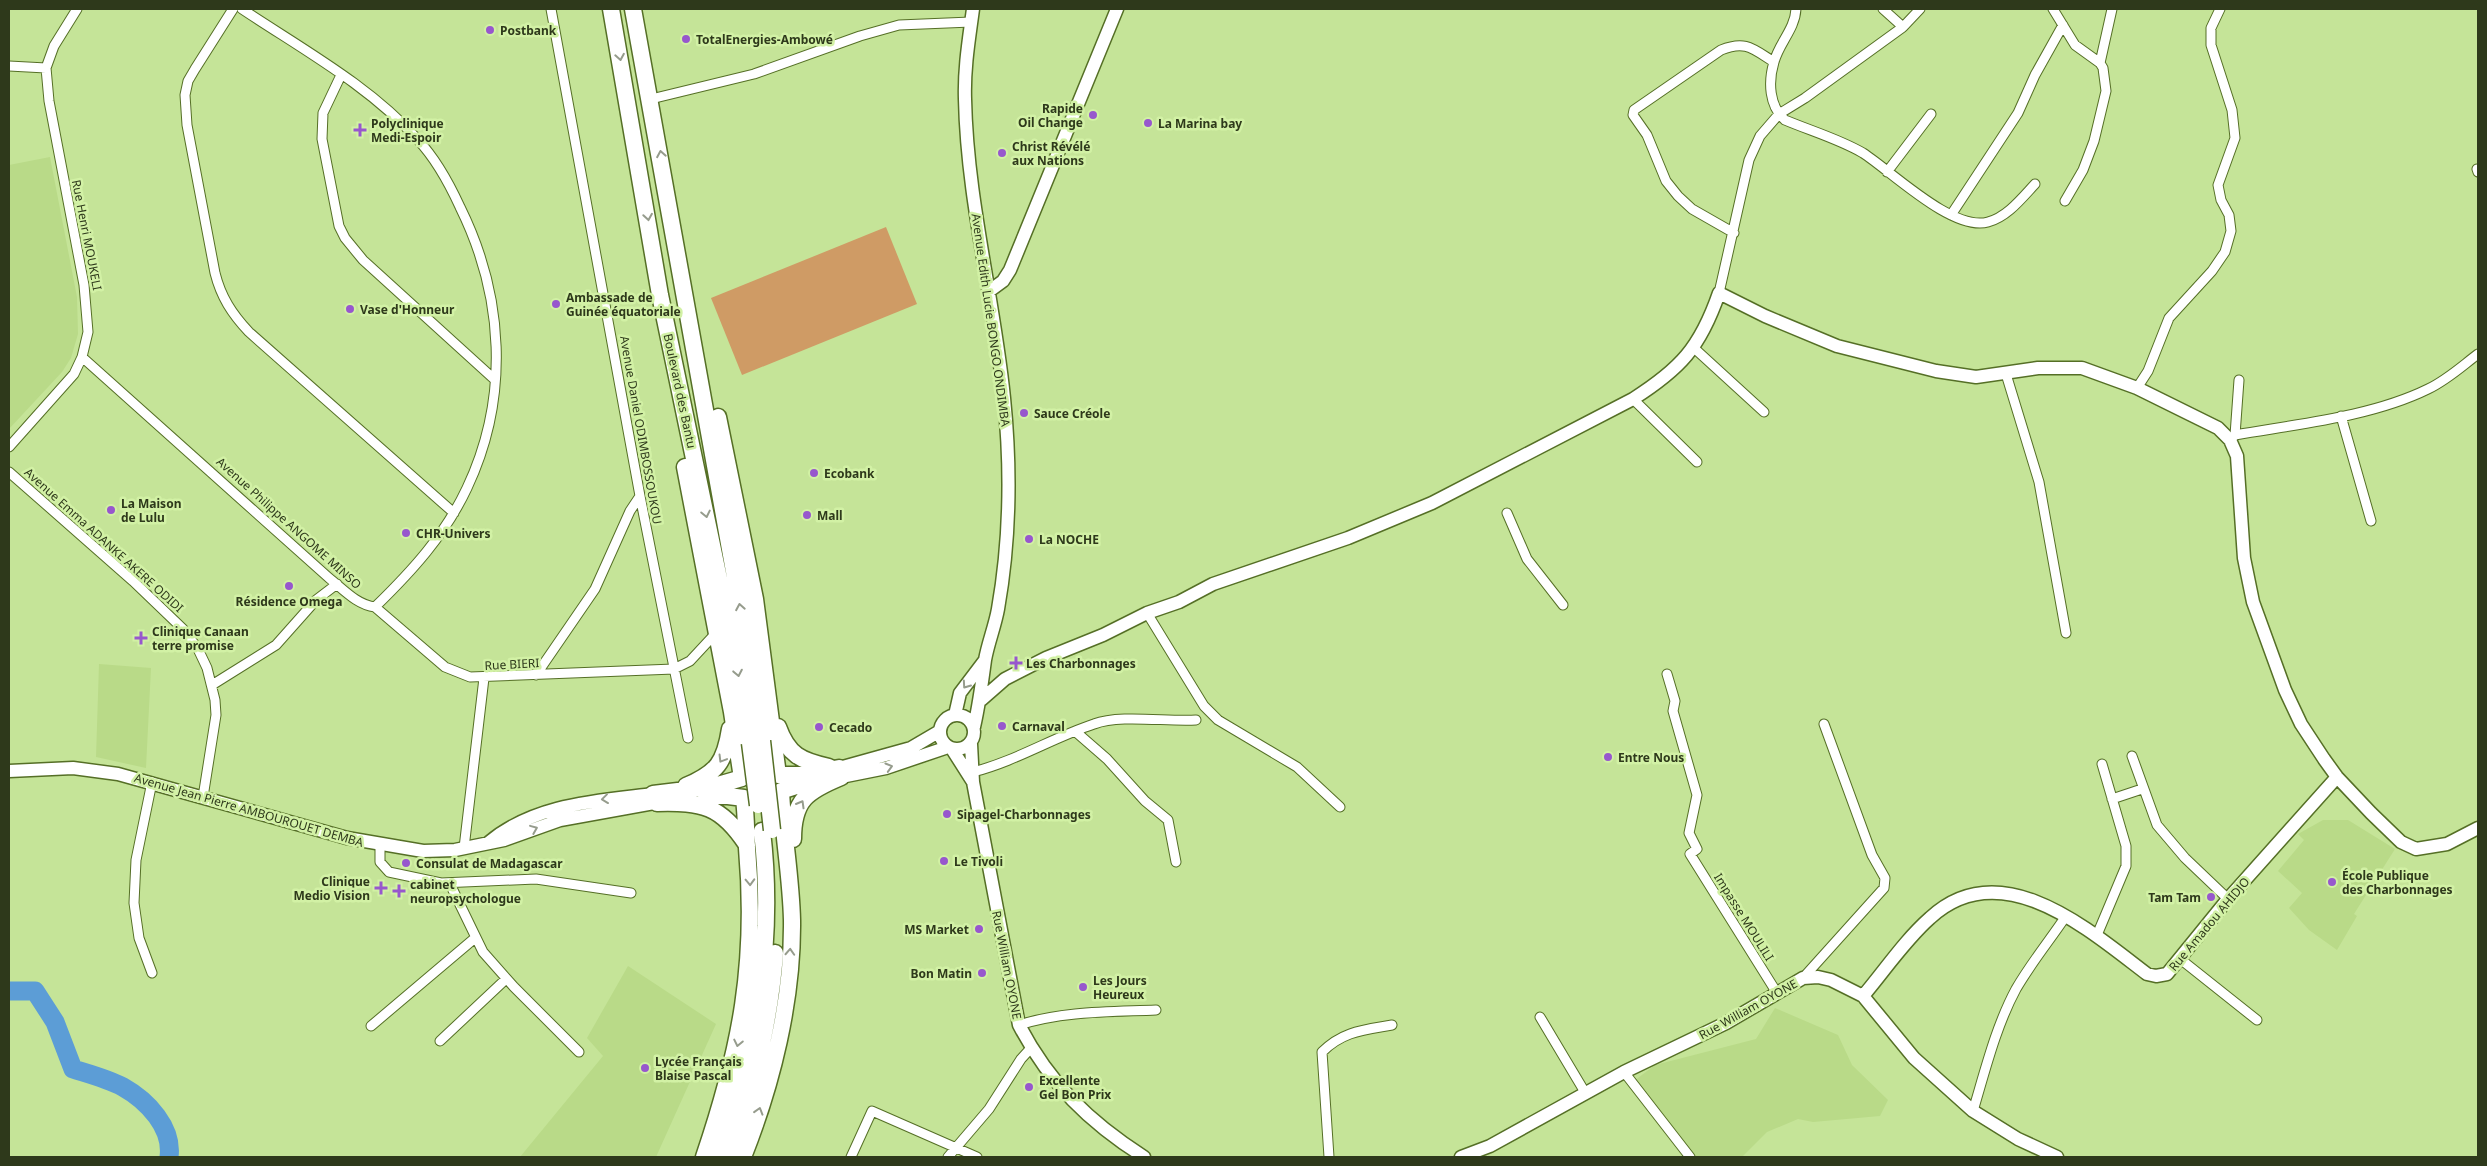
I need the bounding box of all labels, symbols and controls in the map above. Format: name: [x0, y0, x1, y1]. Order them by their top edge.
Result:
place label: Postbank: [500, 22, 557, 39]
marker: Postbank: [484, 24, 496, 36]
place label: TotalEnergies-Ambowé: [696, 31, 833, 48]
marker: TotalEnergies-Ambowé: [680, 33, 692, 45]
one-way arrow: [615, 52, 625, 61]
place label: Rapide Oil Change: [1018, 100, 1083, 131]
marker: Rapide Oil Change: [1087, 109, 1099, 121]
place label: Polyclinique Medi-Espoir: [371, 115, 444, 146]
place label: La Marina bay: [1158, 115, 1242, 132]
marker: La Marina bay: [1142, 117, 1154, 129]
marker: Polyclinique Medi-Espoir: [353, 123, 367, 137]
place label: Christ Révélé aux Nations: [1012, 138, 1090, 169]
marker: Christ Révélé aux Nations: [996, 147, 1008, 159]
one-way arrow: [656, 149, 666, 158]
street label: Rue Henri MOUKELI: [68, 178, 106, 292]
one-way arrow: [642, 212, 652, 221]
street label: Avenue Edith Lucie BONGO ONDIMBA: [968, 212, 1014, 428]
place label: Ambassade de Guinée équatoriale: [566, 289, 681, 320]
marker: Ambassade de Guinée équatoriale: [550, 298, 562, 310]
place label: Vase d'Honneur: [360, 301, 455, 318]
marker: Vase d'Honneur: [344, 303, 356, 315]
street label: Boulevard des Bantu: [660, 332, 700, 450]
street label: Avenue Daniel ODIMBOSSOUKOU: [616, 334, 666, 526]
place label: Sauce Créole: [1034, 405, 1110, 422]
marker: Sauce Créole: [1018, 407, 1030, 419]
street label: Avenue Philippe ANGOME MINSO: [213, 453, 365, 593]
street label: Avenue Emma ADANKE AKERE ODIDI: [21, 464, 187, 616]
place label: Ecobank: [824, 465, 875, 482]
marker: Ecobank: [808, 467, 820, 479]
place label: La Maison de Lulu: [121, 495, 181, 526]
marker: La Maison de Lulu: [105, 504, 117, 516]
place label: Mall: [817, 507, 843, 524]
one-way arrow: [700, 509, 711, 518]
marker: Mall: [801, 509, 813, 521]
place label: CHR-Univers: [416, 525, 490, 542]
marker: CHR-Univers: [400, 527, 412, 539]
place label: La NOCHE: [1039, 531, 1099, 548]
marker: La NOCHE: [1023, 533, 1035, 545]
marker: Résidence Omega: [283, 580, 295, 592]
place label: Résidence Omega: [236, 593, 342, 610]
one-way arrow: [736, 602, 746, 611]
place label: Clinique Canaan terre promise: [152, 623, 249, 654]
marker: Clinique Canaan terre promise: [134, 631, 148, 645]
street label: Rue BIERI: [484, 654, 540, 674]
place label: Les Charbonnages: [1026, 655, 1136, 672]
marker: Les Charbonnages: [1010, 657, 1022, 669]
one-way arrow: [732, 668, 742, 677]
one-way arrow: [963, 679, 972, 689]
place label: Carnaval: [1012, 718, 1065, 735]
place label: Cecado: [829, 719, 872, 736]
marker: Carnaval: [996, 720, 1008, 732]
marker: Cecado: [813, 721, 825, 733]
place label: Entre Nous: [1618, 749, 1684, 766]
marker: Entre Nous: [1602, 751, 1614, 763]
one-way arrow: [718, 753, 728, 762]
one-way arrow: [884, 763, 892, 773]
street label: Avenue Jean Pierre AMBOUROUET DEMBA: [132, 769, 366, 851]
one-way arrow: [600, 793, 608, 804]
one-way arrow: [794, 801, 804, 810]
place label: Sipagel-Charbonnages: [957, 806, 1091, 823]
marker: Sipagel-Charbonnages: [941, 808, 953, 820]
one-way arrow: [529, 825, 538, 836]
place label: Le Tivoli: [954, 853, 1003, 870]
place label: Consulat de Madagascar: [416, 855, 563, 872]
marker: Le Tivoli: [938, 855, 950, 867]
marker: Consulat de Madagascar: [400, 857, 412, 869]
place label: École Publique des Charbonnages: [2342, 867, 2453, 898]
street label: Impasse MOULILI: [1710, 870, 1778, 964]
place label: Clinique Medio Vision: [293, 873, 370, 904]
street label: Rue Amadou AHIDJO: [2165, 873, 2253, 975]
place label: cabinet neuropsychologue: [410, 876, 521, 907]
marker: École Publique des Charbonnages: [2326, 876, 2338, 888]
one-way arrow: [745, 878, 755, 886]
marker: Clinique Medio Vision: [374, 881, 388, 895]
marker: cabinet neuropsychologue: [392, 884, 406, 898]
place label: Tam Tam: [2148, 889, 2201, 906]
marker: Tam Tam: [2205, 891, 2217, 903]
street label: Rue William OYONE: [988, 909, 1026, 1021]
place label: MS Market: [904, 921, 969, 938]
marker: MS Market: [973, 923, 985, 935]
one-way arrow: [785, 948, 796, 956]
place label: Bon Matin: [910, 965, 972, 982]
marker: Bon Matin: [976, 967, 988, 979]
place label: Les Jours Heureux: [1093, 972, 1147, 1003]
street label: Rue William OYONE: [1696, 975, 1800, 1043]
marker: Les Jours Heureux: [1077, 981, 1089, 993]
one-way arrow: [733, 1039, 743, 1048]
place label: Lycée Français Blaise Pascal: [655, 1053, 742, 1084]
marker: Lycée Français Blaise Pascal: [639, 1062, 651, 1074]
place label: Excellente Gel Bon Prix: [1039, 1072, 1111, 1103]
marker: Excellente Gel Bon Prix: [1023, 1081, 1035, 1093]
one-way arrow: [753, 1108, 763, 1116]

